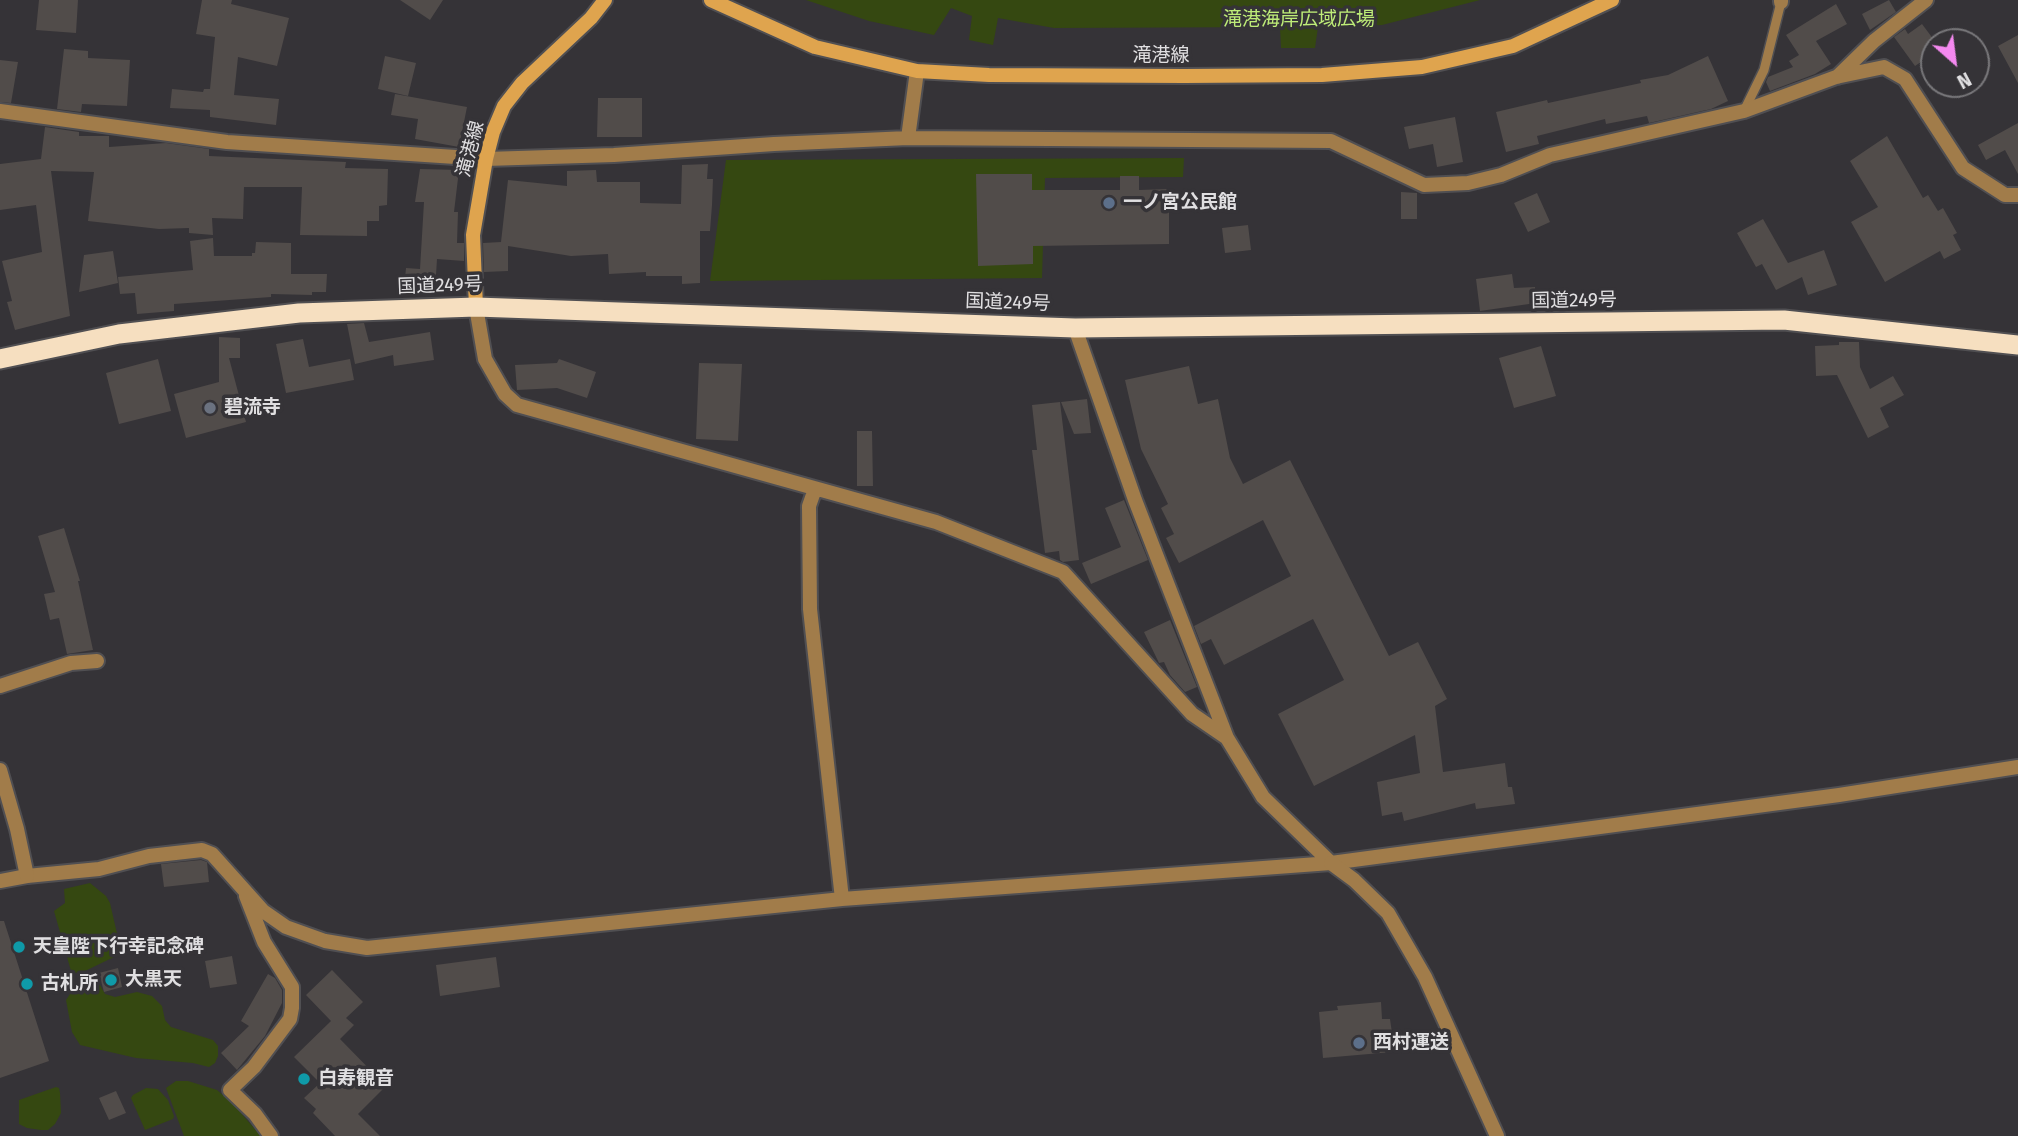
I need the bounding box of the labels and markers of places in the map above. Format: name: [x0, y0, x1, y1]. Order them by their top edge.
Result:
place label: 一ノ宮公民館: [1123, 192, 1237, 214]
marker: 一ノ宮公民館: [1101, 195, 1117, 211]
place label: 碧流寺: [224, 397, 281, 419]
marker: 碧流寺: [202, 400, 218, 416]
place label: 天皇陛下行幸記念碑: [33, 936, 204, 958]
marker: 天皇陛下行幸記念碑: [11, 939, 27, 955]
place label: 大黒天: [125, 969, 182, 991]
marker: 大黒天: [103, 972, 119, 988]
place label: 古札所: [41, 973, 98, 995]
marker: 古札所: [19, 976, 35, 992]
place label: 西村運送: [1373, 1032, 1449, 1054]
marker: 西村運送: [1351, 1035, 1367, 1051]
place label: 白寿観音: [318, 1068, 394, 1090]
marker: 白寿観音: [296, 1071, 312, 1087]

